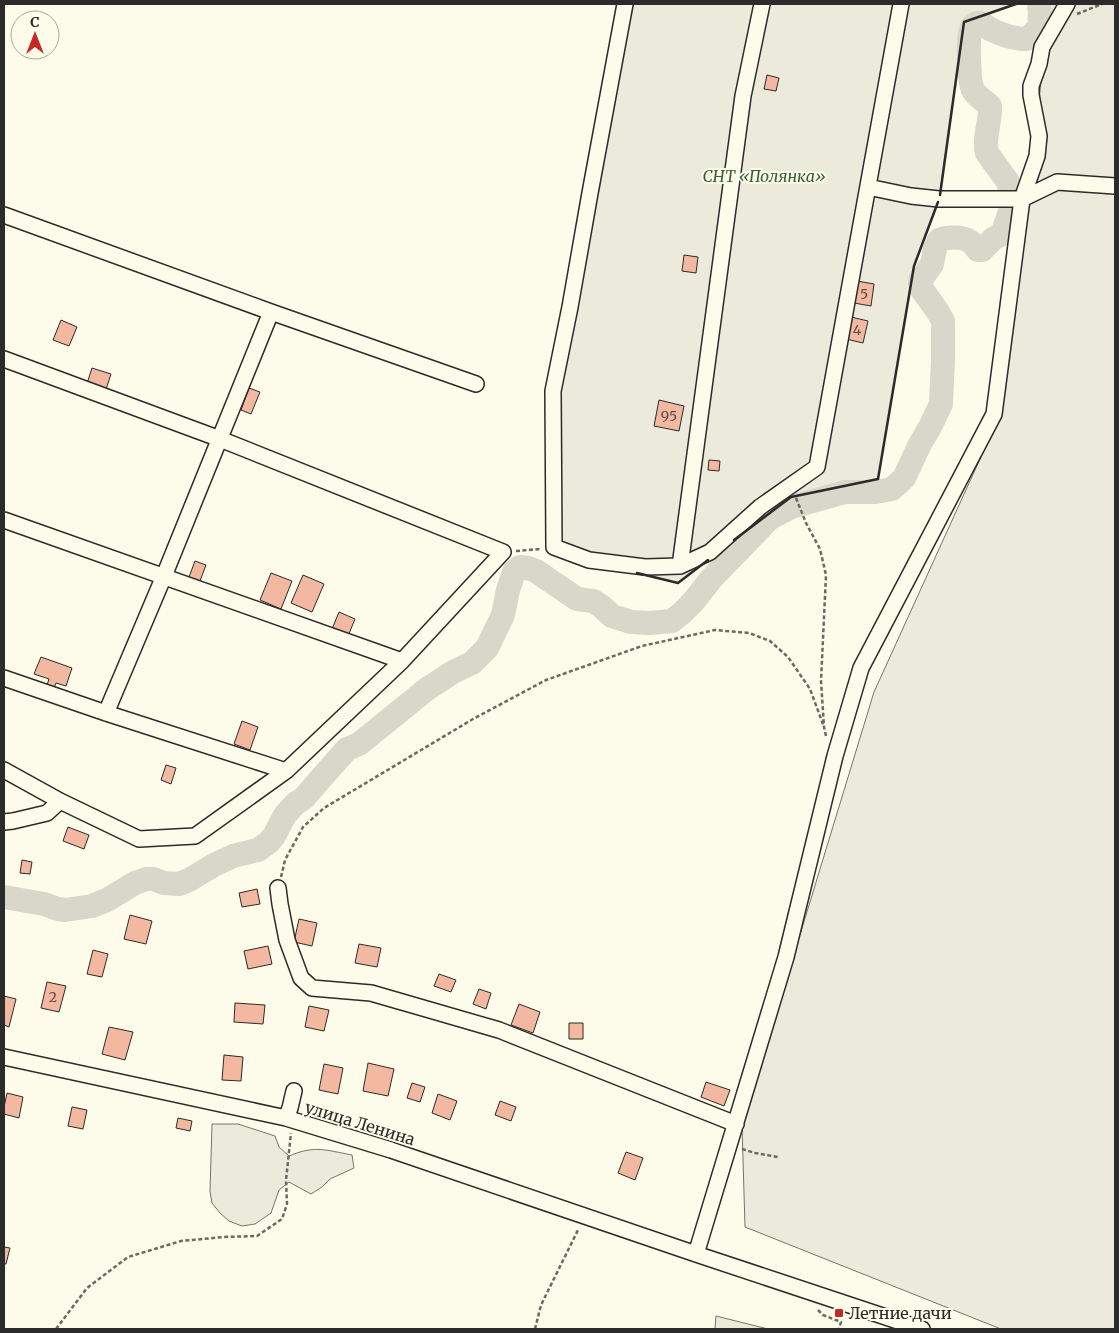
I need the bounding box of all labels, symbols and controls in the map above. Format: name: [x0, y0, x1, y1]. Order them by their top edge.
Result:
north arrow: [10, 10, 60, 60]
text: С: [30, 13, 40, 31]
park label: СНТ «Полянка»: [702, 166, 826, 186]
house number: 5: [860, 285, 868, 303]
house number: 4: [853, 321, 862, 339]
house number: 95: [661, 407, 677, 425]
house number: 2: [49, 988, 57, 1006]
street label: улица Ленина: [303, 1097, 418, 1149]
place label: Летние дачи: [849, 1303, 952, 1323]
marker: Летние дачи: [833, 1307, 845, 1319]

